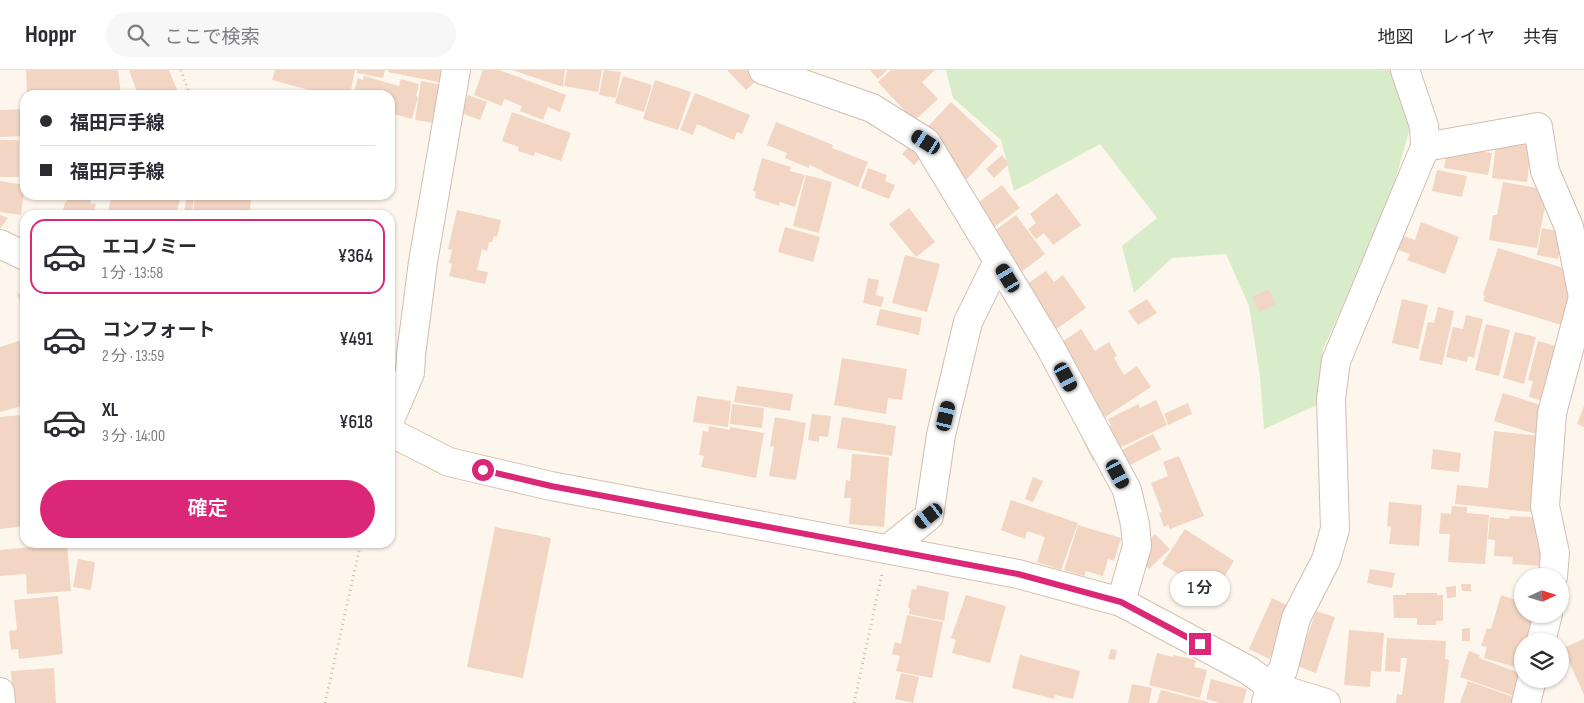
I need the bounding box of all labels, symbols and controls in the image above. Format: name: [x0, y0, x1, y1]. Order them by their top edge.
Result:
search box: [106, 12, 456, 57]
text: Hoppr: [25, 20, 76, 49]
icon: search: [124, 21, 152, 49]
text: ここで検索: [164, 26, 259, 49]
text: 地図: [1378, 27, 1414, 48]
text: レイヤ: [1442, 27, 1495, 48]
text: 共有: [1523, 27, 1559, 48]
text: 福田戸手線: [70, 112, 165, 135]
car: [909, 128, 942, 156]
text: 福田戸手線: [70, 161, 165, 184]
icon: car: [42, 234, 87, 279]
text: エコノミー: [102, 236, 197, 259]
text: ¥364: [338, 245, 373, 268]
car: [993, 261, 1022, 295]
text: 1 分 · 13:58: [102, 264, 163, 283]
icon: car: [42, 317, 87, 362]
text: コンフォート: [102, 319, 215, 342]
text: ¥491: [339, 328, 373, 351]
text: 2 分 · 13:59: [102, 347, 164, 366]
car: [1052, 360, 1079, 394]
text: XL: [102, 399, 118, 422]
icon: car: [42, 400, 87, 445]
car: [935, 400, 956, 432]
text: ¥618: [339, 411, 373, 434]
text: 3 分 · 14:00: [102, 427, 165, 446]
car: [1104, 457, 1131, 491]
route start: [472, 459, 494, 481]
button: 確定: [40, 480, 375, 538]
car: [912, 501, 945, 531]
north arrow: [1514, 568, 1569, 622]
map controls: [1514, 568, 1569, 688]
callout: 1 分: [1170, 572, 1230, 606]
text: 1 分: [1188, 579, 1212, 598]
route end: [1189, 633, 1211, 655]
button: layers: [1514, 633, 1569, 688]

